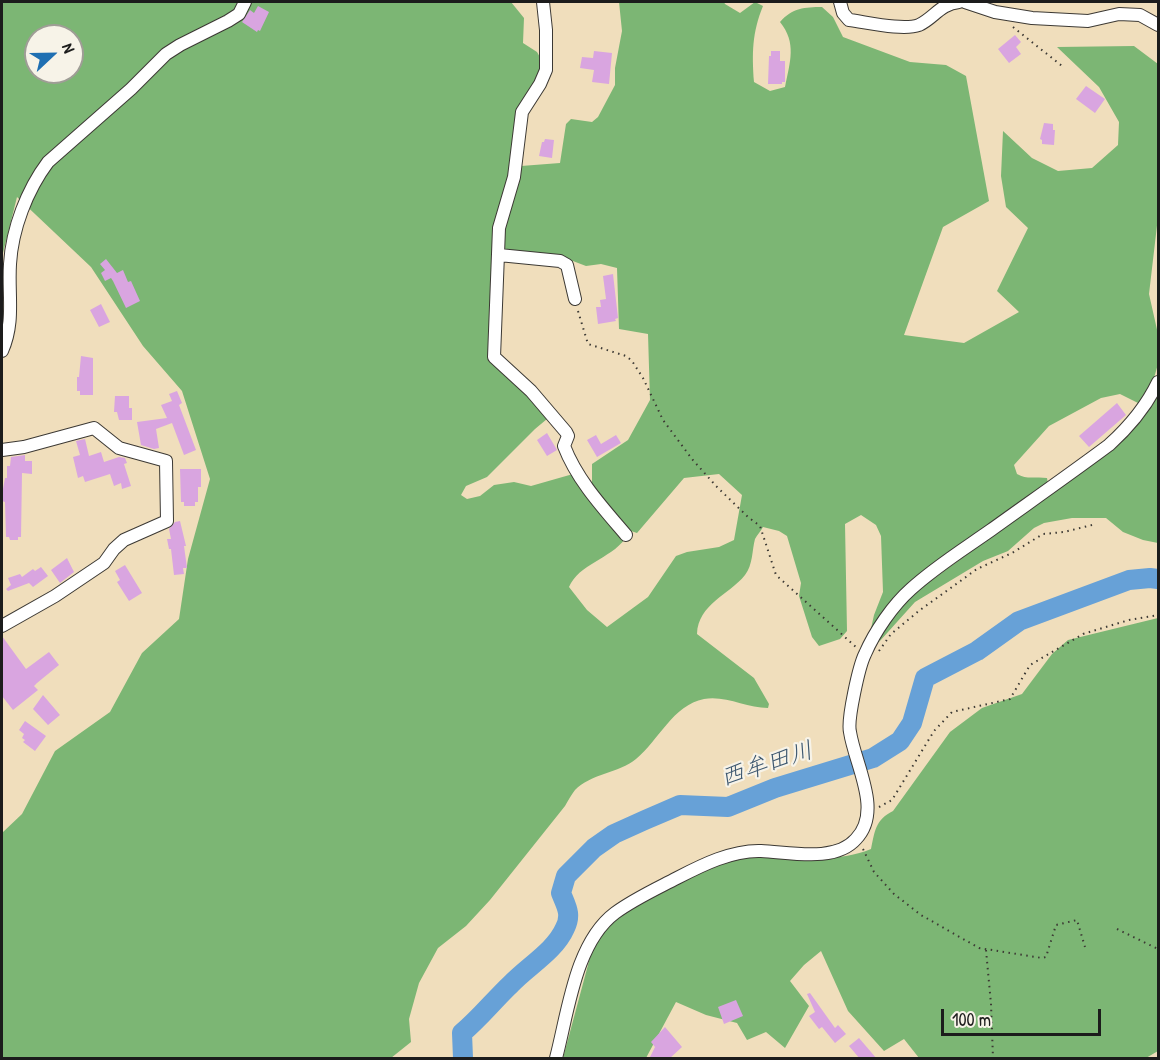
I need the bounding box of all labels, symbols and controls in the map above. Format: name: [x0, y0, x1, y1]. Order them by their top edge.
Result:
north arrow: [24, 24, 84, 84]
text: N: [57, 40, 81, 56]
water label: 西牟田川: [717, 736, 817, 794]
scale bar: [944, 997, 1104, 1035]
text: 100 m: [952, 1007, 991, 1032]

